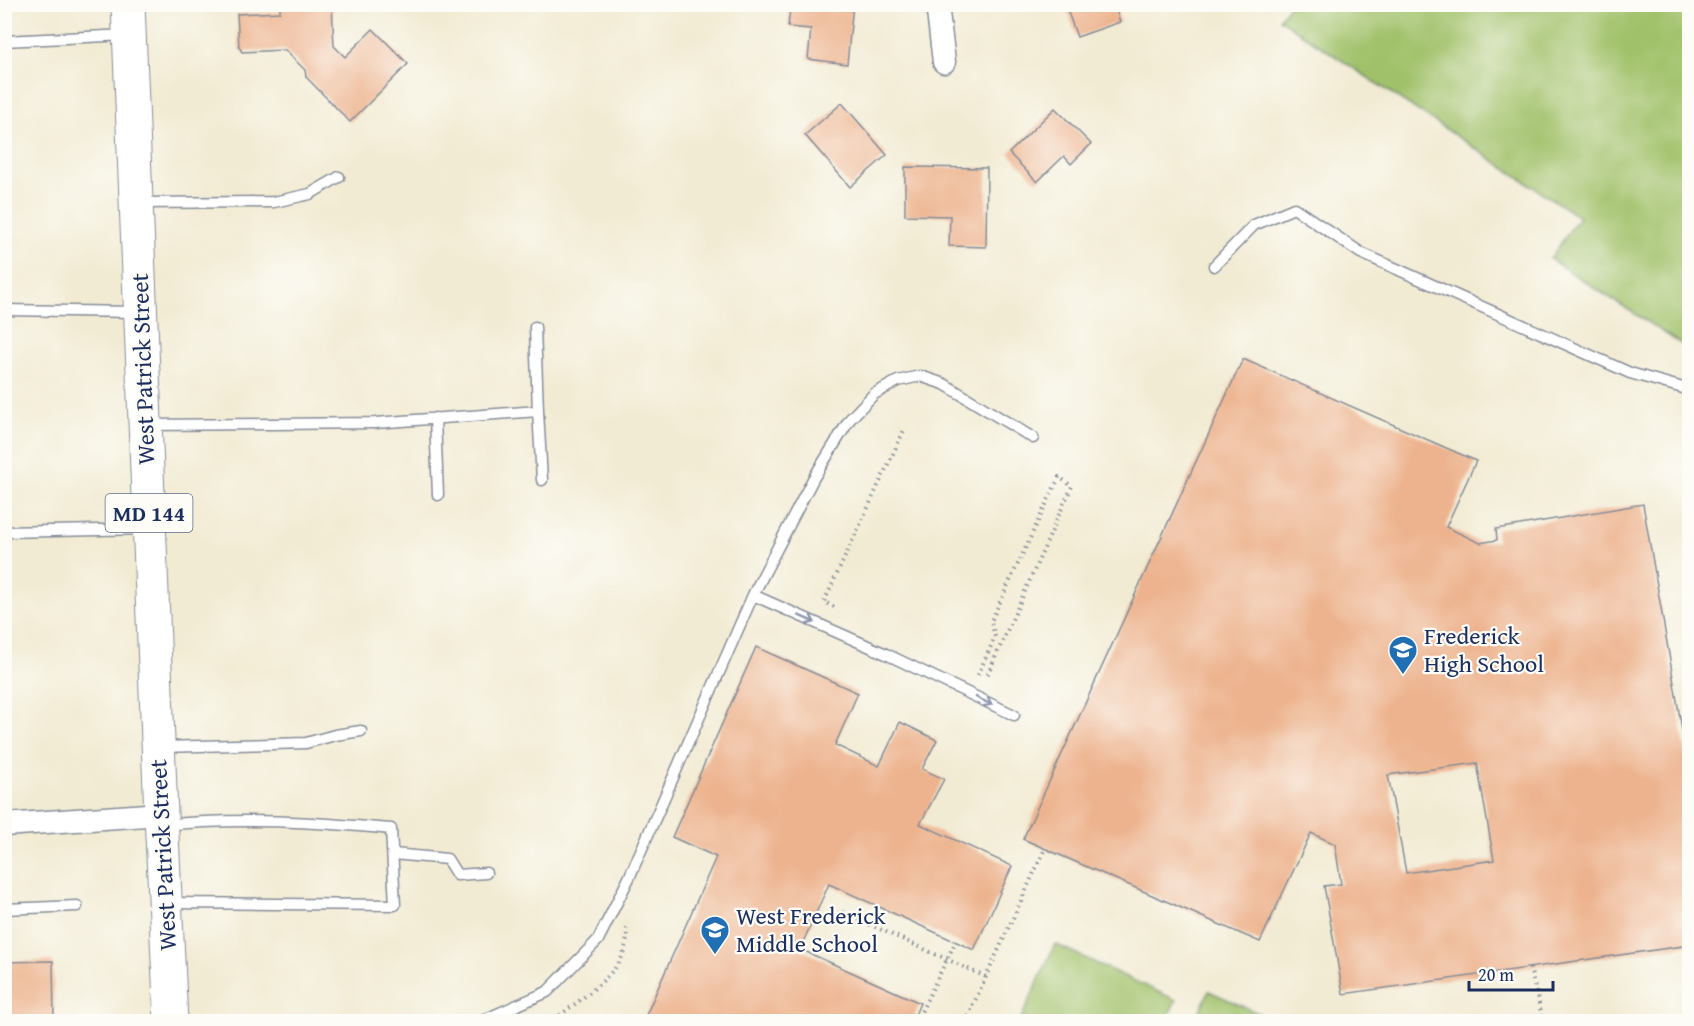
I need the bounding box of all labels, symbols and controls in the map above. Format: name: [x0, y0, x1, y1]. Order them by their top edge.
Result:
street label: West Patrick Street: [122, 272, 163, 465]
road number: MD 144: [106, 494, 192, 532]
one-way arrow: [797, 613, 815, 625]
place label: Frederick High School: [1424, 618, 1544, 681]
school or university icon: Frederick High School: [1387, 634, 1419, 676]
one-way arrow: [974, 695, 992, 707]
street label: West Patrick Street: [140, 758, 185, 952]
place label: West Frederick Middle School: [736, 898, 886, 961]
school or university icon: West Frederick Middle School: [699, 914, 731, 956]
scale bar: [1469, 954, 1553, 992]
text: 20 m: [1478, 961, 1514, 988]

